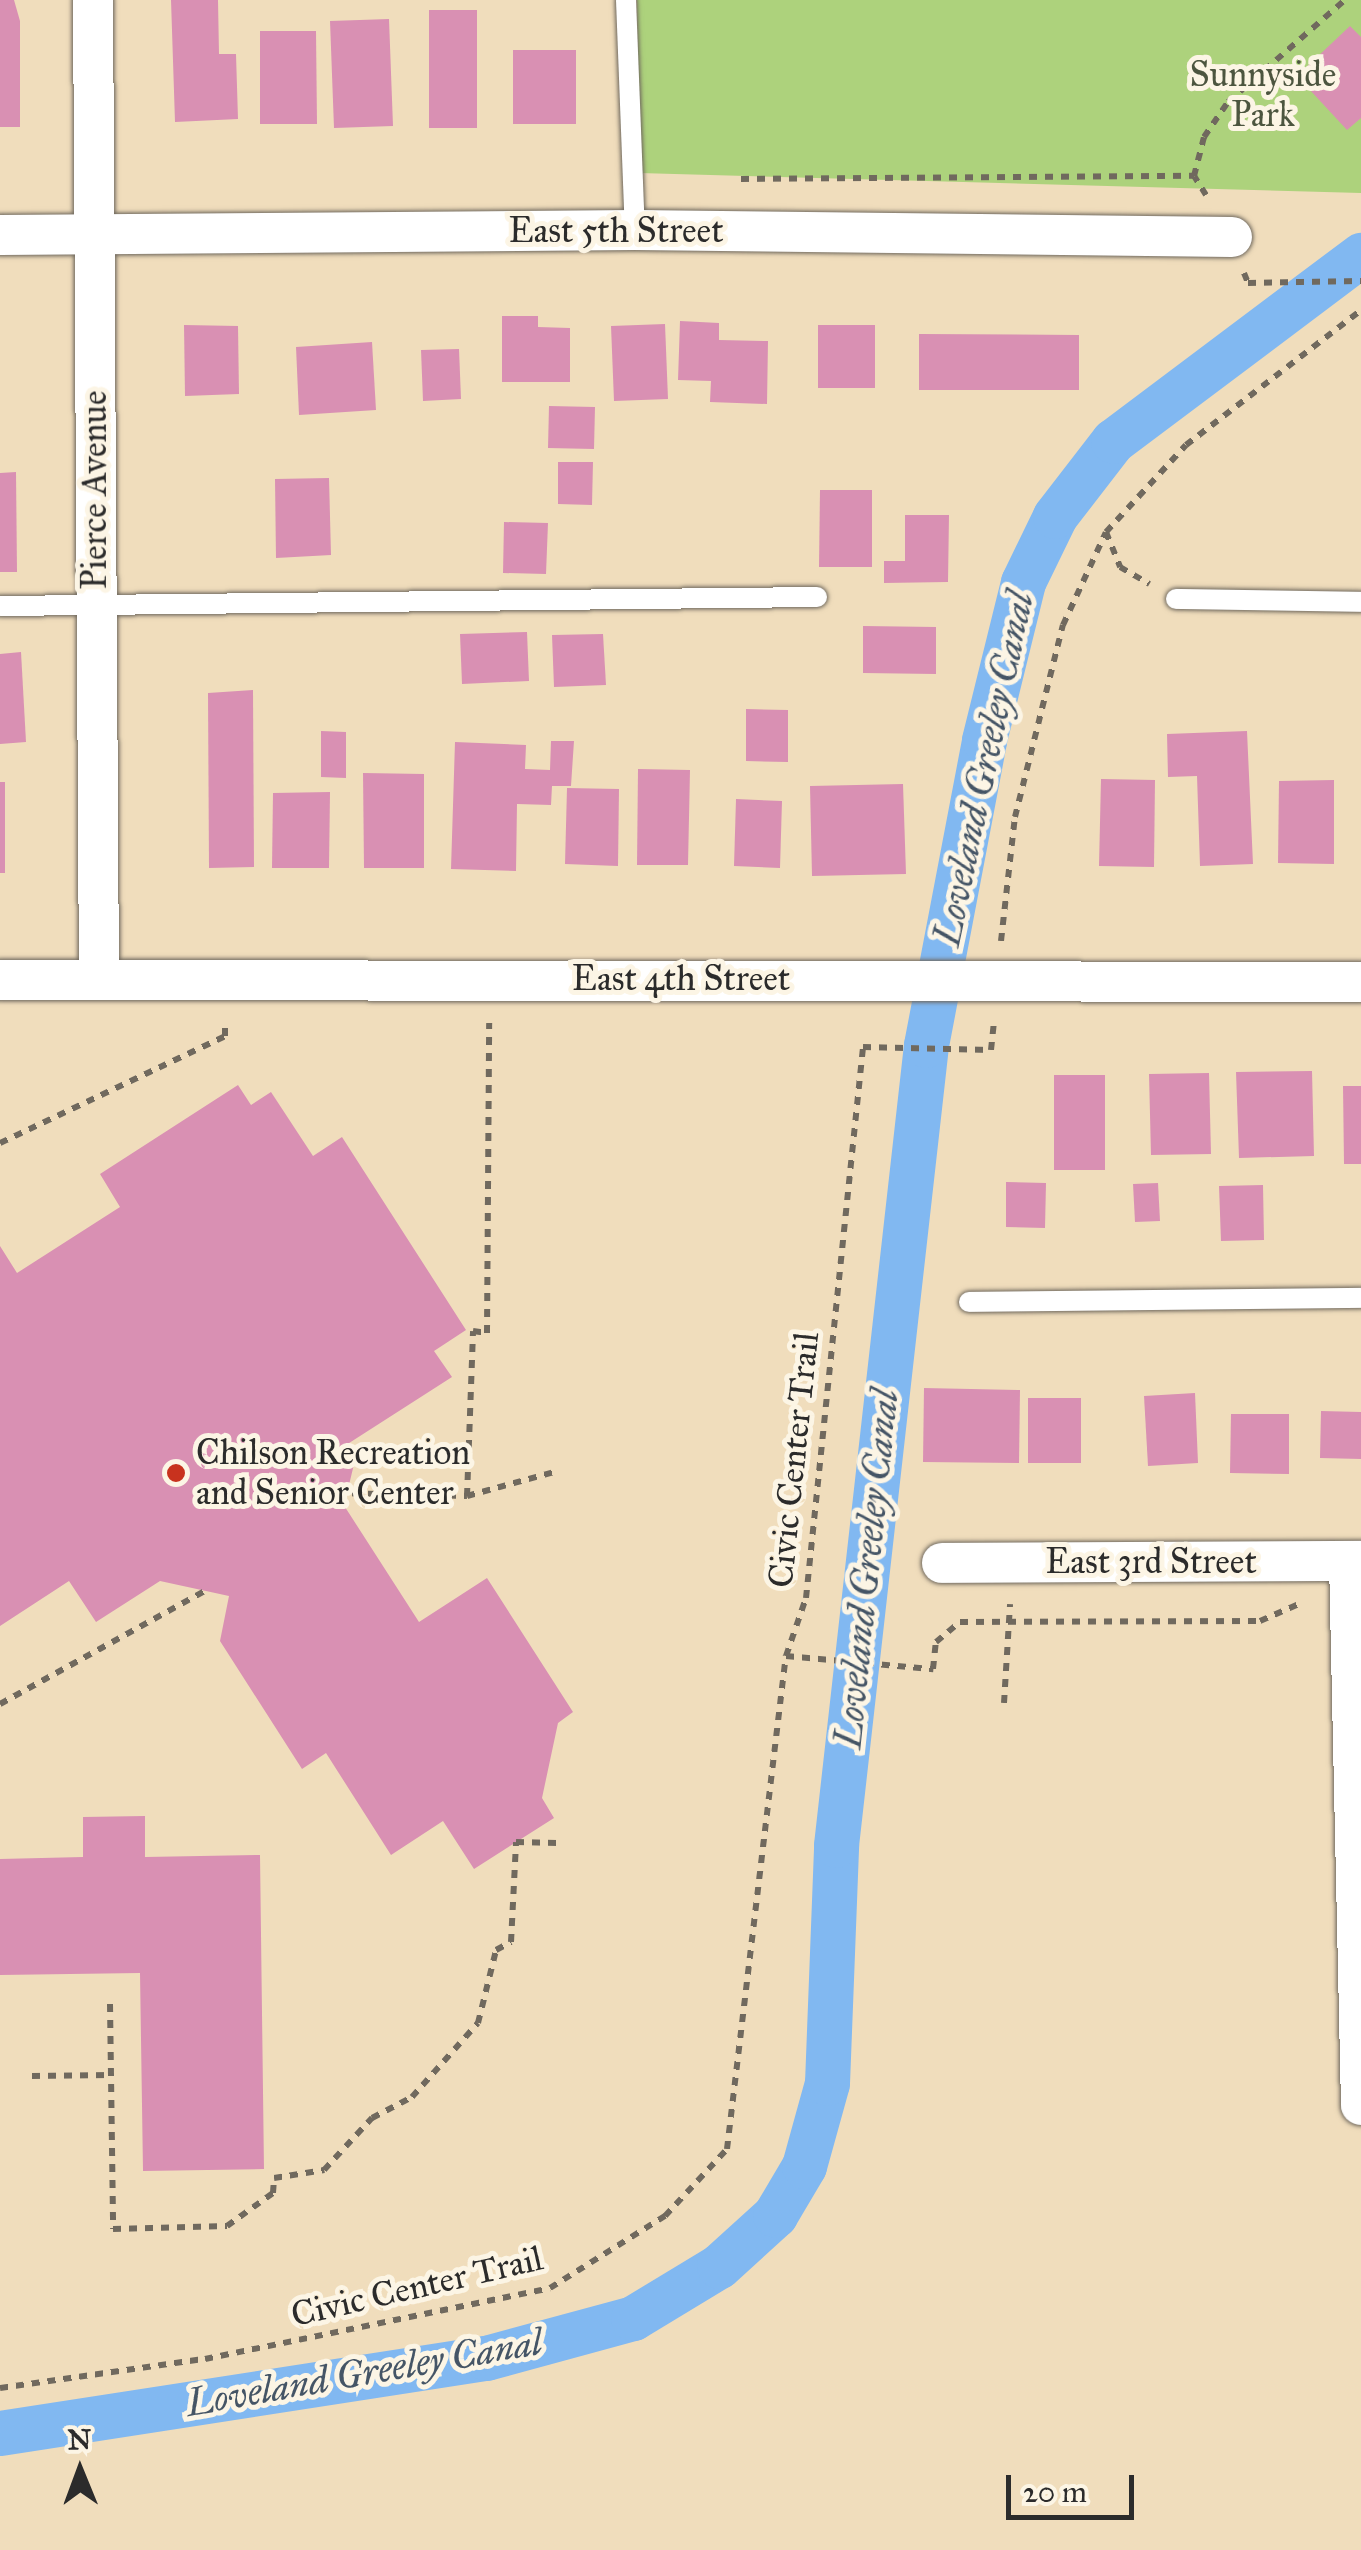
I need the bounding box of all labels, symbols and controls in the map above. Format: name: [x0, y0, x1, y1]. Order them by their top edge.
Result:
park label: Sunnyside Park: [1190, 54, 1336, 136]
street label: East 5th Street: [508, 210, 724, 252]
street label: Pierce Avenue: [74, 390, 116, 590]
water label: Loveland Greeley Canal: [924, 588, 1044, 950]
street label: East 4th Street: [572, 958, 790, 1000]
street label: Civic Center Trail: [760, 1330, 828, 1590]
water label: Loveland Greeley Canal: [825, 1387, 909, 1751]
place label: Chilson Recreation and Senior Center: [196, 1432, 470, 1514]
marker: Chilson Recreation and Senior Center: [165, 1462, 187, 1484]
street label: East 3rd Street: [1045, 1541, 1257, 1583]
street label: Civic Center Trail: [287, 2238, 547, 2336]
water label: Loveland Greeley Canal: [183, 2319, 545, 2427]
north arrow: [30, 2420, 130, 2520]
text: N: [67, 2422, 92, 2457]
scale bar: [1011, 2455, 1138, 2517]
text: 20 m: [1023, 2474, 1087, 2510]

